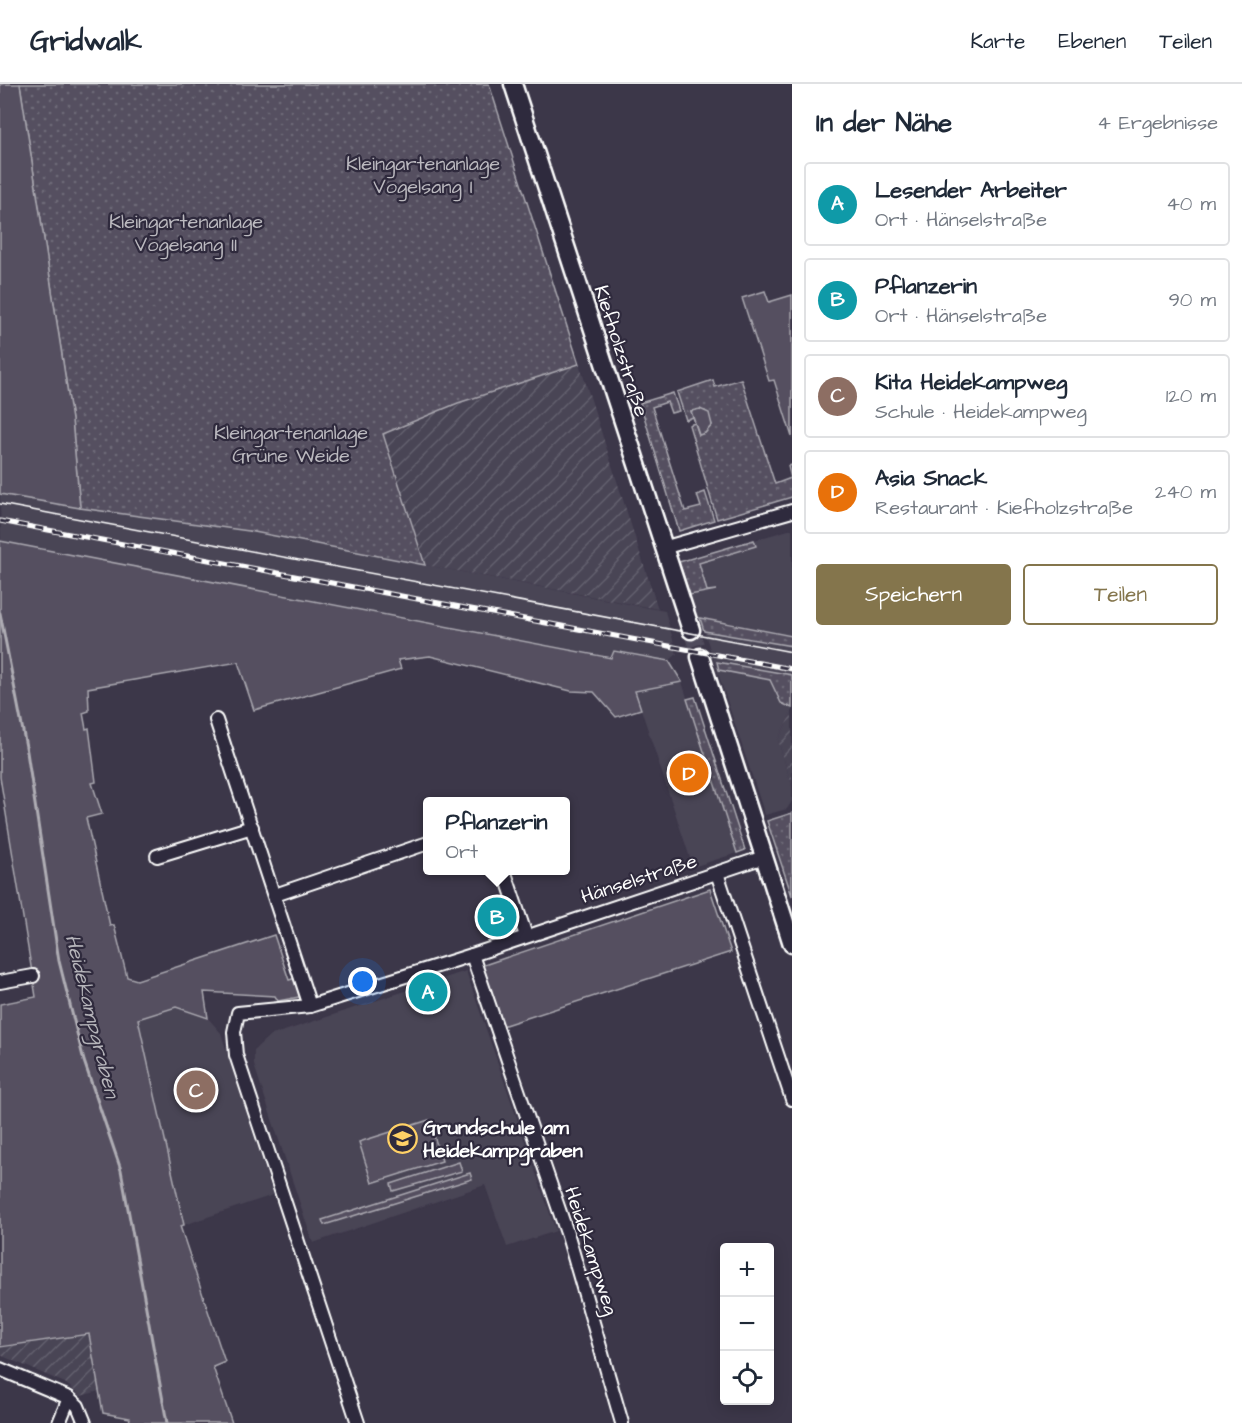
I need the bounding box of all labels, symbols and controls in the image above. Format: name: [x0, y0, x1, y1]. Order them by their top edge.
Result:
text: Gridwalk: [30, 22, 142, 61]
text: Karte: [970, 27, 1025, 56]
text: Ebenen: [1058, 27, 1126, 56]
text: Teilen: [1159, 27, 1212, 56]
text: In der Nähe: [816, 105, 952, 141]
text: 4 Ergebnisse: [1097, 109, 1218, 137]
park label: Kleingartenanlage Vogelsang I: [346, 150, 500, 202]
text: Lesender Arbeiter: [875, 175, 1067, 206]
text: A: [831, 190, 844, 218]
text: 40 m: [1166, 190, 1216, 218]
text: Ort · Hänselstraße: [875, 206, 1047, 234]
park label: Kleingartenanlage Vogelsang II: [109, 208, 263, 260]
text: Pflanzerin: [875, 271, 977, 302]
street label: Kiefholzstraße: [587, 282, 655, 420]
text: B: [830, 286, 845, 314]
text: 90 m: [1168, 286, 1216, 314]
text: Ort · Hänselstraße: [875, 302, 1047, 330]
text: Kita Heidekampweg: [875, 367, 1067, 398]
text: C: [830, 382, 845, 410]
text: 120 m: [1166, 382, 1216, 410]
text: Schule · Heidekampweg: [875, 398, 1087, 426]
park label: Kleingartenanlage Grüne Weide: [214, 419, 368, 470]
text: Asia Snack: [875, 463, 987, 494]
text: D: [831, 478, 844, 506]
text: 240 m: [1155, 478, 1216, 506]
text: Restaurant · Kiefholzstraße: [875, 494, 1133, 522]
button: Speichern: [816, 564, 1011, 625]
button: Teilen: [1023, 564, 1218, 625]
pin: D: [670, 750, 708, 796]
popup: [423, 797, 570, 875]
text: Pflanzerin: [445, 807, 548, 838]
text: Ort: [445, 838, 478, 866]
street label: Hänselstraße: [577, 847, 701, 911]
pin: B: [478, 894, 516, 940]
water label: Heidekampgraben: [57, 931, 127, 1103]
your location: [348, 967, 377, 996]
pin: A: [408, 970, 448, 1014]
pin: C: [176, 1068, 216, 1112]
place label: Grundschule am Heidekampgraben: [423, 1114, 583, 1166]
school or university icon: Grundschule am Heidekampgraben: [386, 1123, 418, 1155]
street label: Heidekampweg: [556, 1183, 625, 1319]
map controls: [720, 1243, 774, 1405]
button: +: [720, 1243, 774, 1297]
button: −: [720, 1297, 774, 1351]
button: locate: [720, 1351, 774, 1405]

